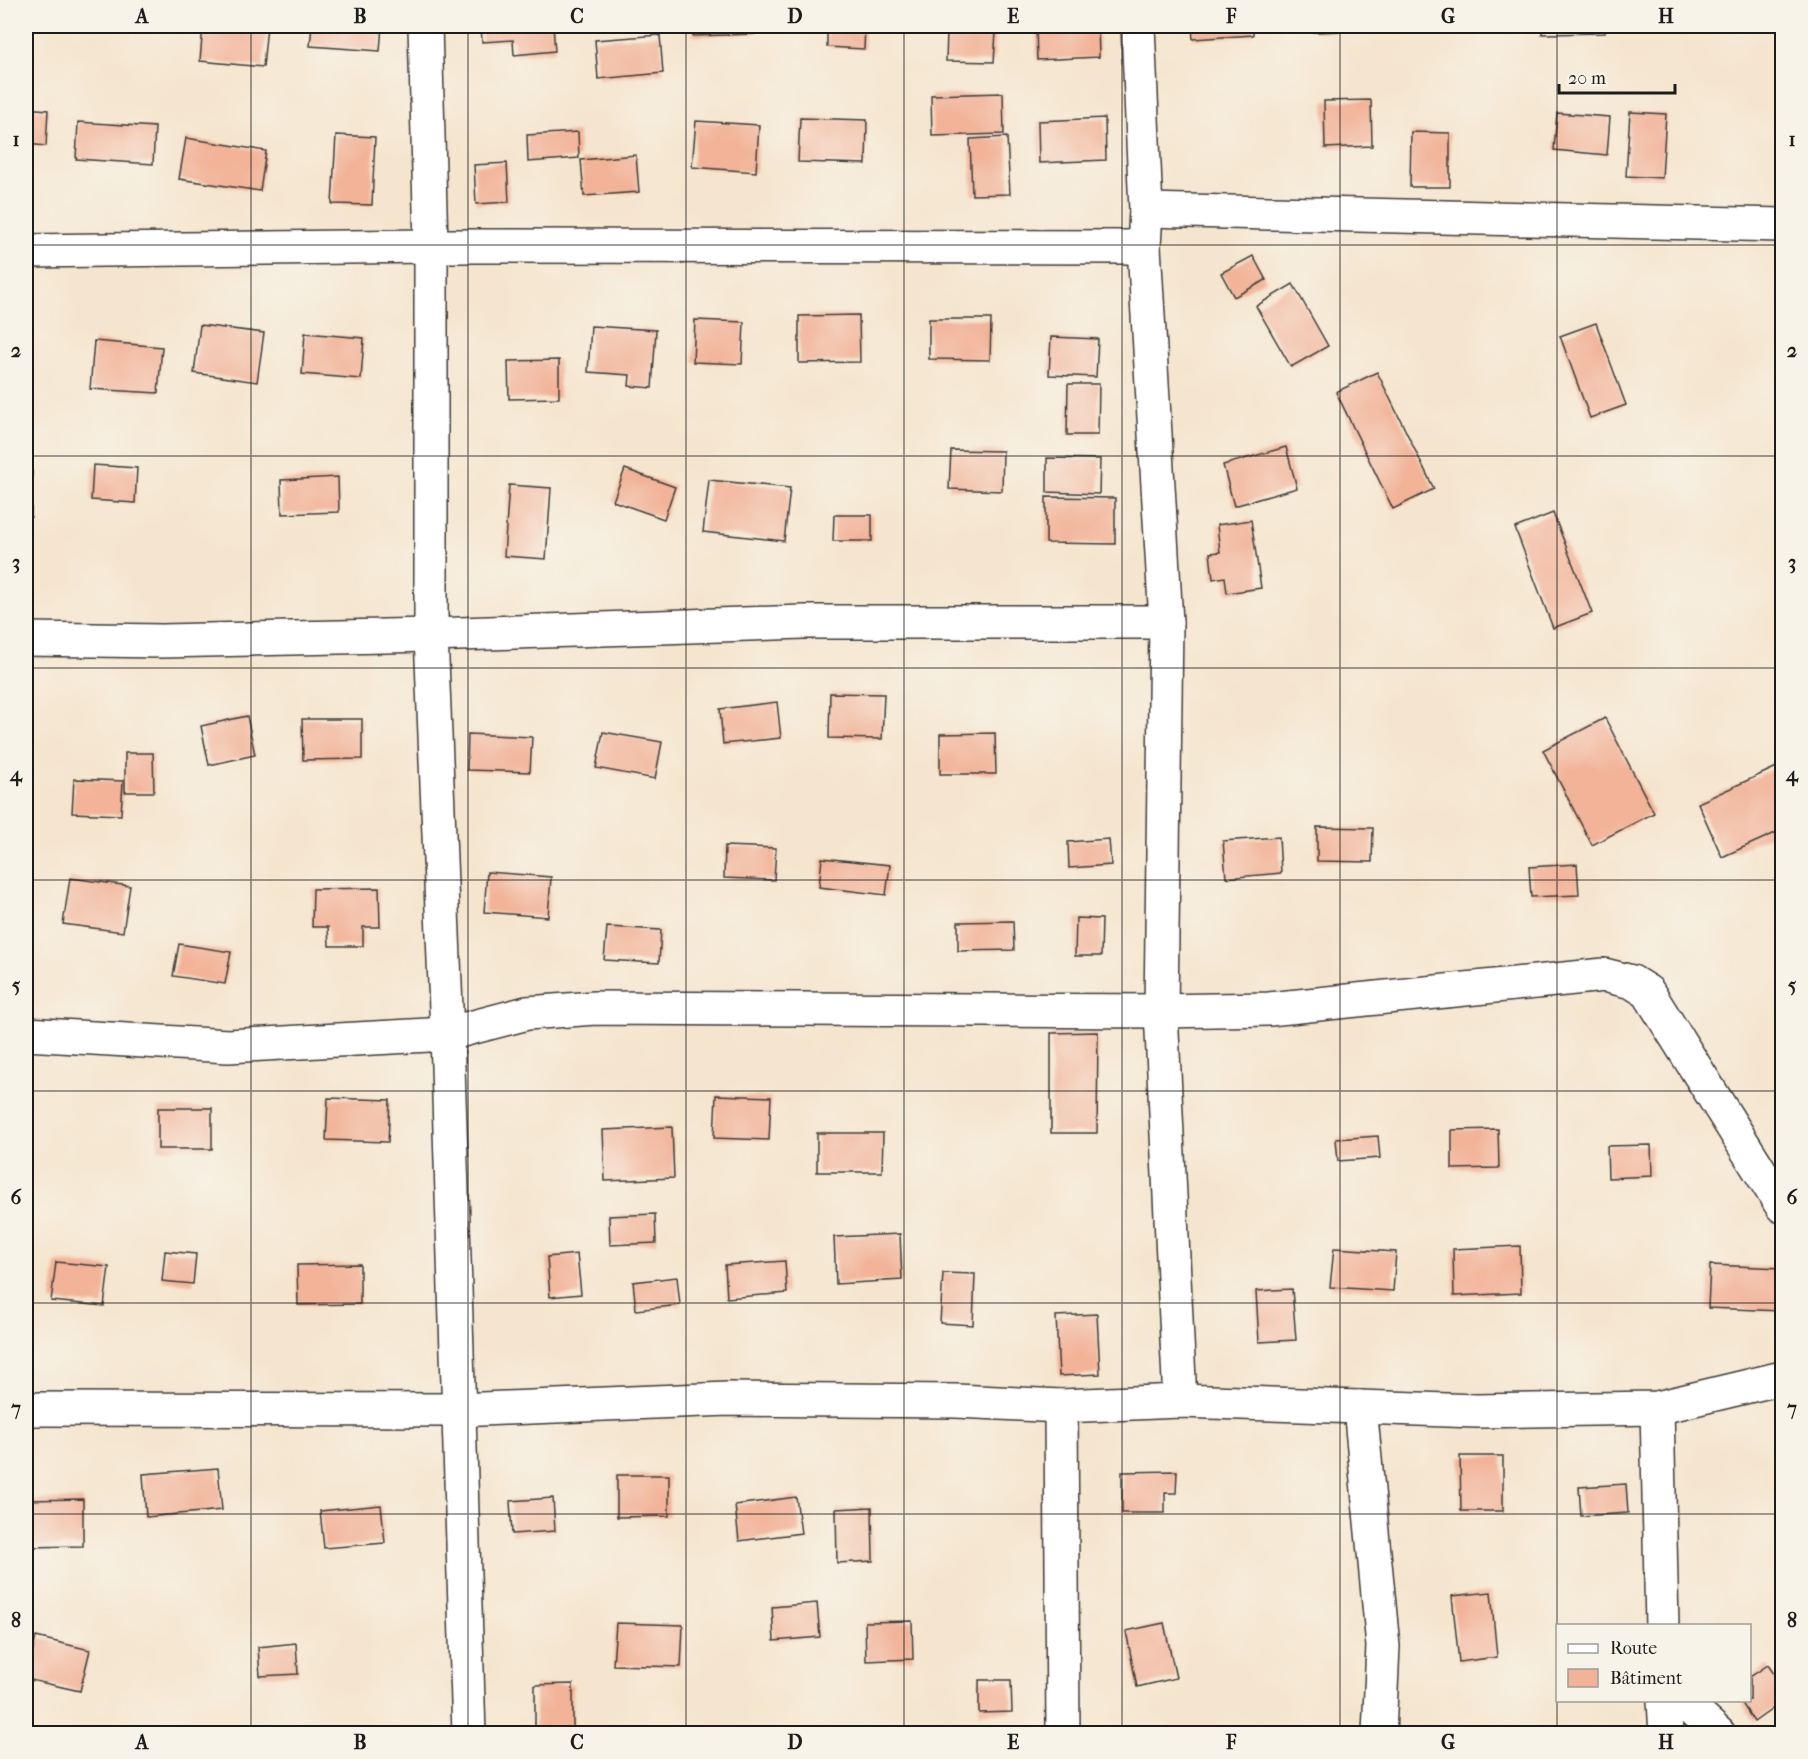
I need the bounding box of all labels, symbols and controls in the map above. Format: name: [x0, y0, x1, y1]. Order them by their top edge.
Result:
text: A: [134, 5, 150, 28]
text: B: [353, 5, 367, 28]
text: C: [570, 5, 584, 28]
text: D: [787, 5, 803, 28]
text: E: [1007, 5, 1019, 28]
text: F: [1225, 5, 1237, 28]
text: G: [1441, 5, 1455, 28]
text: H: [1658, 5, 1674, 28]
scale bar: [1559, 57, 1674, 95]
text: 20 m: [1568, 68, 1606, 89]
text: 1: [12, 128, 20, 151]
text: 1: [1788, 128, 1796, 151]
text: 2: [11, 339, 21, 362]
text: 2: [1787, 339, 1797, 362]
text: 3: [12, 551, 20, 574]
text: 3: [1788, 551, 1796, 574]
text: 4: [9, 763, 23, 787]
text: 4: [1785, 763, 1799, 787]
text: 5: [12, 974, 21, 997]
text: 5: [1788, 974, 1797, 997]
text: 6: [11, 1186, 23, 1209]
text: 6: [1787, 1186, 1799, 1209]
text: 7: [10, 1397, 21, 1420]
text: 7: [1786, 1397, 1797, 1420]
text: 8: [11, 1609, 21, 1632]
text: 8: [1787, 1609, 1797, 1632]
legend: [1556, 1624, 1751, 1702]
text: Route: [1610, 1638, 1657, 1659]
text: Bâtiment: [1610, 1668, 1683, 1689]
text: A: [134, 1731, 150, 1754]
text: B: [353, 1731, 367, 1754]
text: C: [570, 1731, 584, 1754]
text: D: [787, 1731, 803, 1754]
text: E: [1007, 1731, 1019, 1754]
text: F: [1225, 1731, 1237, 1754]
text: G: [1441, 1731, 1455, 1754]
text: H: [1658, 1731, 1674, 1754]

